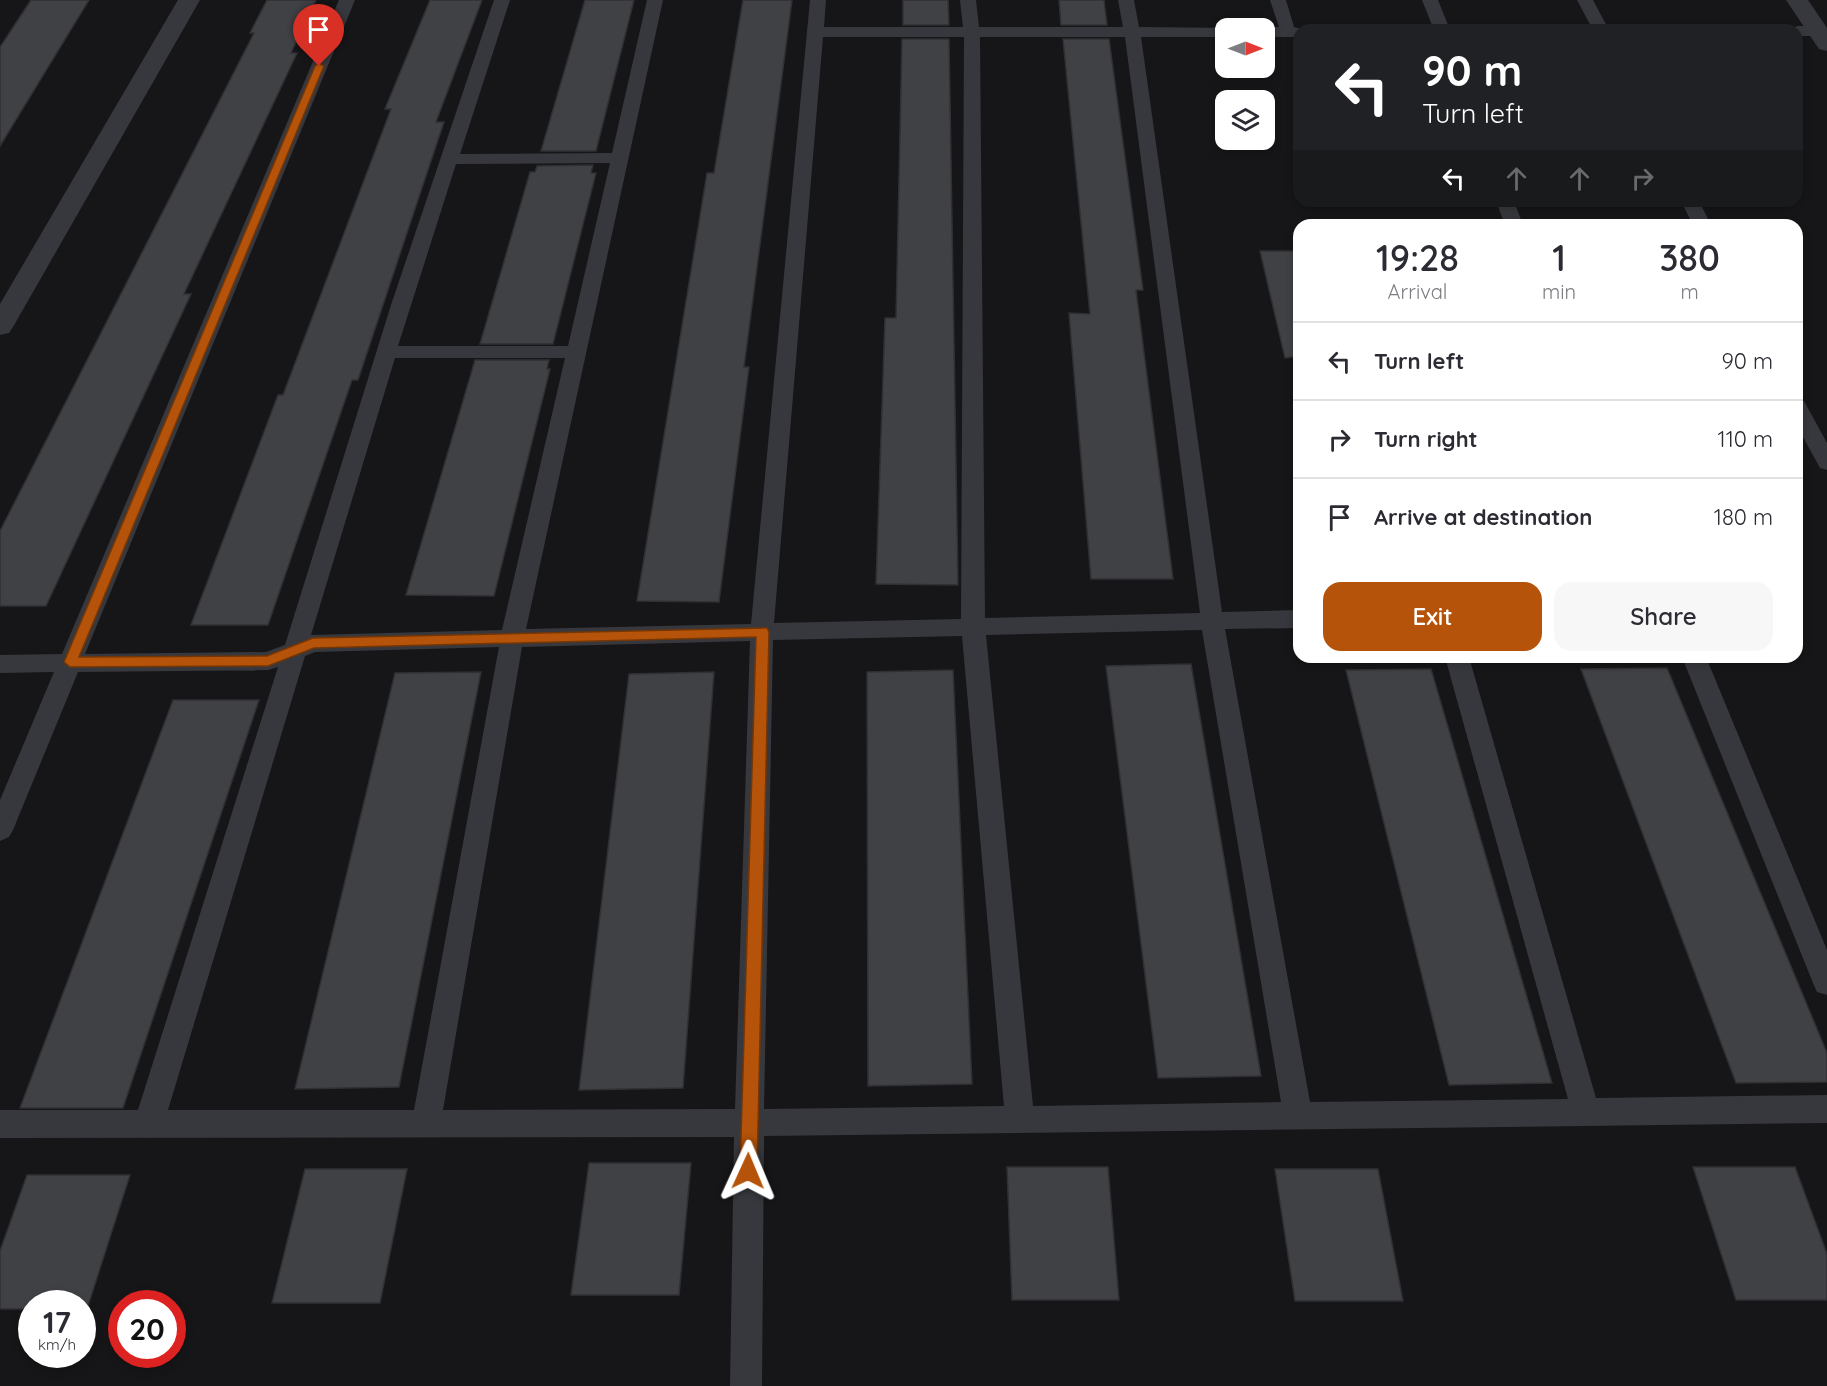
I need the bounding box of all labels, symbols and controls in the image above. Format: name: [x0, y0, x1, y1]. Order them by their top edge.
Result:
pin: [293, 4, 344, 66]
icon: arrive: [302, 13, 335, 46]
north arrow: [1215, 18, 1275, 78]
map controls: [1215, 18, 1275, 150]
text: 90 m: [1422, 44, 1522, 97]
icon: left: [1323, 48, 1401, 126]
button: layers: [1215, 90, 1275, 150]
text: Turn left: [1422, 96, 1524, 130]
icon: left: [1437, 162, 1470, 195]
icon: ahead: [1500, 162, 1533, 195]
icon: ahead: [1563, 162, 1596, 195]
icon: right: [1626, 162, 1659, 195]
text: 19:28: [1376, 235, 1459, 280]
text: 1: [1552, 235, 1566, 280]
text: 380: [1659, 235, 1720, 280]
text: Arrival: [1388, 279, 1447, 304]
text: min: [1542, 279, 1576, 304]
text: m: [1680, 279, 1699, 304]
icon: left: [1323, 345, 1356, 378]
text: Turn left: [1374, 347, 1464, 375]
text: 90 m: [1722, 347, 1773, 375]
icon: right: [1323, 423, 1356, 456]
text: Turn right: [1374, 425, 1478, 453]
text: 110 m: [1718, 425, 1773, 453]
icon: arrive: [1323, 501, 1356, 534]
text: Arrive at destination: [1374, 503, 1592, 531]
text: 180 m: [1714, 503, 1773, 531]
button: Exit: [1323, 582, 1542, 651]
button: Share: [1554, 582, 1773, 651]
position arrow: [716, 1139, 780, 1203]
speed limit sign: 20: [108, 1290, 186, 1368]
text: 17: [43, 1303, 71, 1341]
text: km/h: [38, 1335, 76, 1354]

